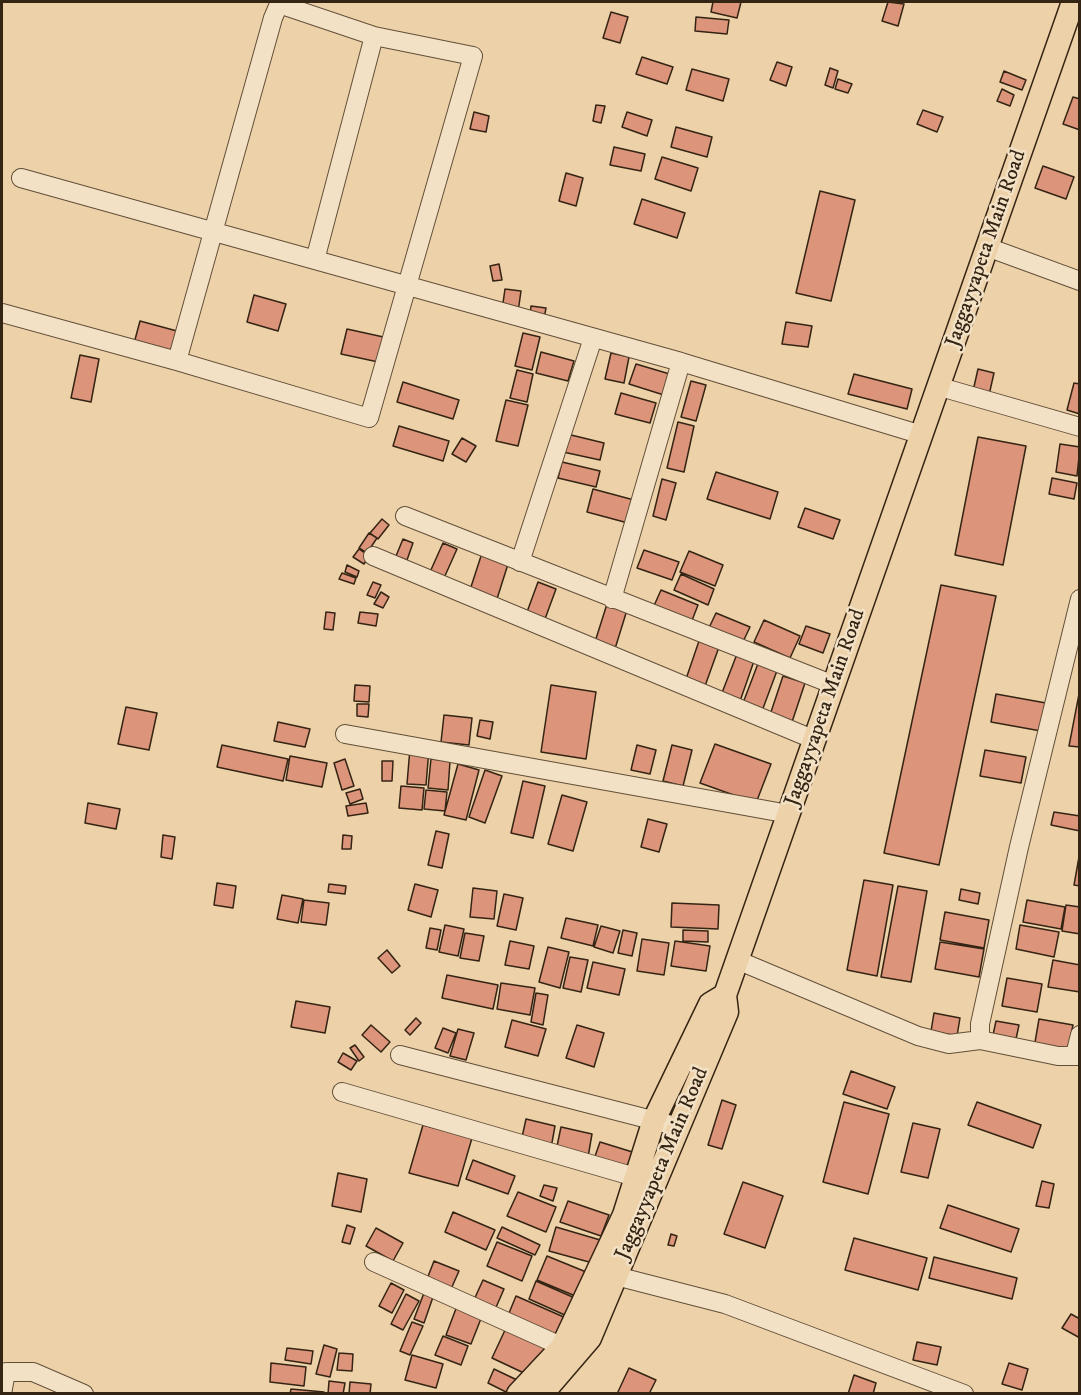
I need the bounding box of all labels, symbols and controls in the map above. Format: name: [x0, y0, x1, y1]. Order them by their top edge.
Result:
street label: Jaggayyapeta Main Road: [941, 147, 1033, 351]
street label: Jaggayyapeta Main Road: [780, 606, 872, 810]
street label: Jaggayyapeta Main Road: [611, 1064, 715, 1264]

